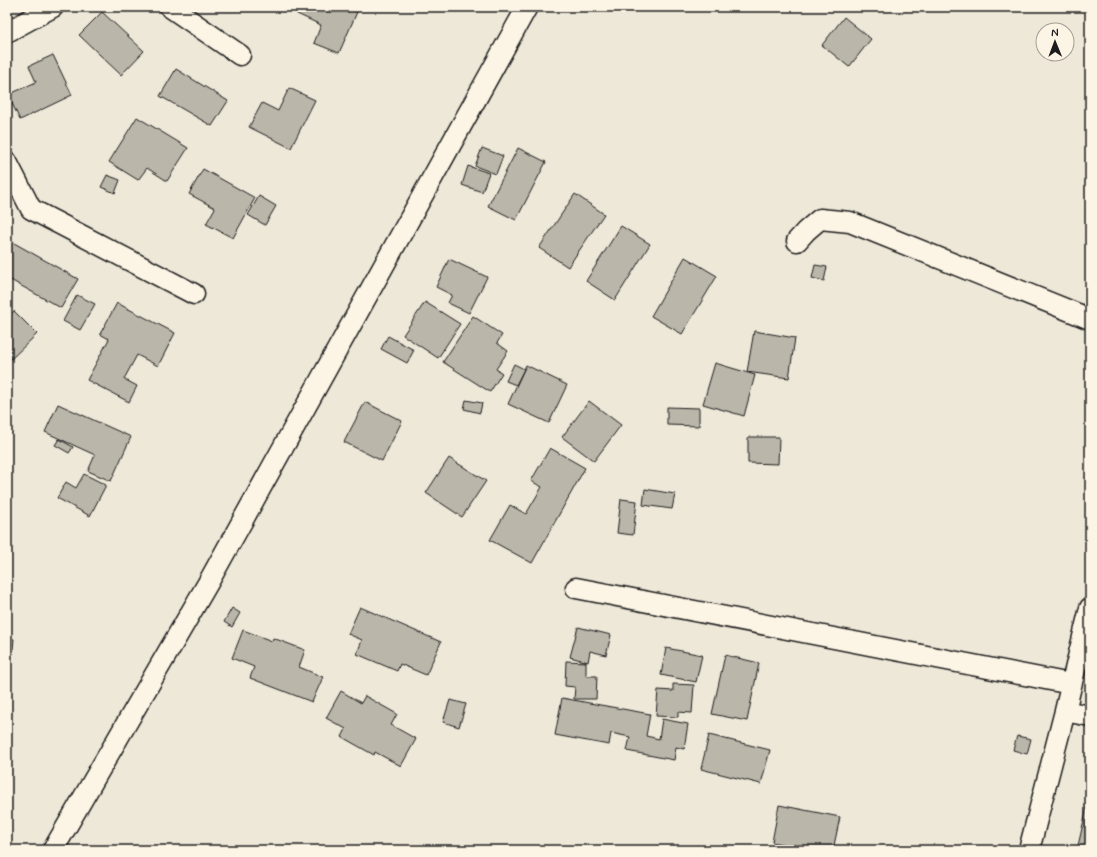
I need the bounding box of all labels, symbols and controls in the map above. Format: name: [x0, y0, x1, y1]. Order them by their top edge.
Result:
north arrow: [1035, 22, 1075, 62]
text: N: [1051, 26, 1059, 40]

